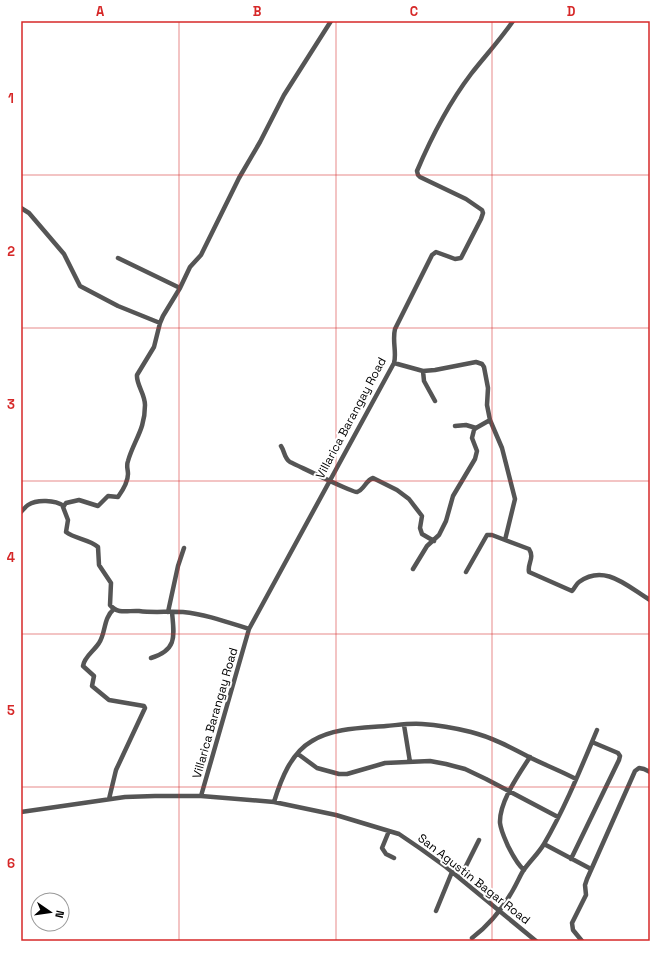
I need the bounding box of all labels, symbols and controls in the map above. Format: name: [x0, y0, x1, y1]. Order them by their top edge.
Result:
text: A: [96, 3, 105, 20]
text: B: [253, 3, 262, 20]
text: C: [410, 3, 418, 20]
text: D: [567, 3, 576, 20]
text: 1: [8, 90, 14, 107]
text: 2: [7, 243, 15, 260]
street label: Villarica Barangay Road: [312, 354, 390, 482]
text: 3: [7, 396, 15, 413]
text: 4: [7, 549, 15, 566]
street label: Villarica Barangay Road: [189, 646, 241, 780]
text: 5: [7, 702, 15, 719]
street label: San Agustin Bagar Road: [414, 830, 534, 928]
text: 6: [7, 855, 15, 872]
north arrow: [30, 892, 70, 932]
text: N: [52, 909, 67, 919]

